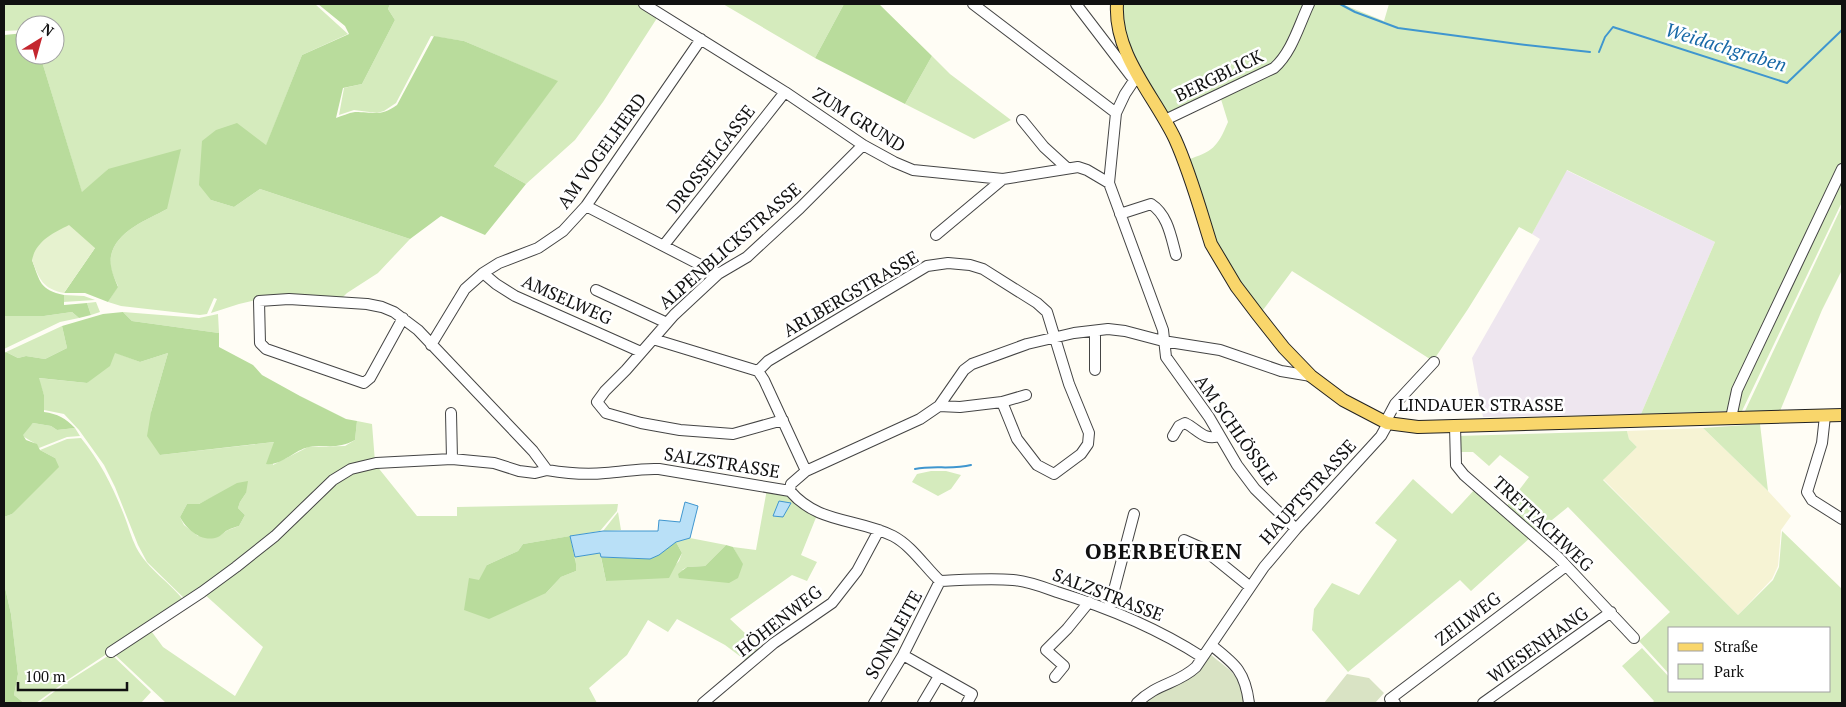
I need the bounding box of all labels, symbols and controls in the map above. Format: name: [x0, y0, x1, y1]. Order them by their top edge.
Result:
north arrow: [15, 15, 65, 65]
water label: Weidachgraben: [1663, 16, 1790, 77]
text: N: [38, 18, 58, 40]
street label: BERGBLICK: [1170, 43, 1267, 107]
street label: ZUM GRUND: [809, 81, 910, 157]
street label: AM VOGELHERD: [551, 88, 651, 213]
street label: DROSSELGASSE: [661, 100, 760, 217]
street label: ALPENBLICKSTRASSE: [653, 177, 806, 314]
street label: ARLBERGSTRASSE: [778, 245, 923, 342]
street label: AMSELWEG: [518, 269, 617, 330]
street label: AM SCHLÖSSLE: [1190, 370, 1284, 489]
street label: LINDAUER STRASSE: [1398, 392, 1564, 416]
street label: HAUPTSTRASSE: [1254, 434, 1361, 549]
street label: SALZSTRASSE: [662, 441, 782, 483]
street label: TRETTACHWEG: [1488, 470, 1600, 577]
district label: OBERBEUREN: [1085, 536, 1243, 565]
street label: SALZSTRASSE: [1049, 562, 1167, 626]
street label: HÖHENWEG: [730, 579, 827, 661]
street label: ZEILWEG: [1430, 585, 1506, 651]
street label: SONNLEITE: [859, 586, 927, 683]
street label: WIESENHANG: [1482, 600, 1593, 688]
legend: [1668, 627, 1831, 692]
text: Straße: [1714, 636, 1758, 656]
scale bar: [18, 660, 126, 692]
text: Park: [1714, 661, 1744, 681]
text: 100 m: [25, 666, 66, 686]

